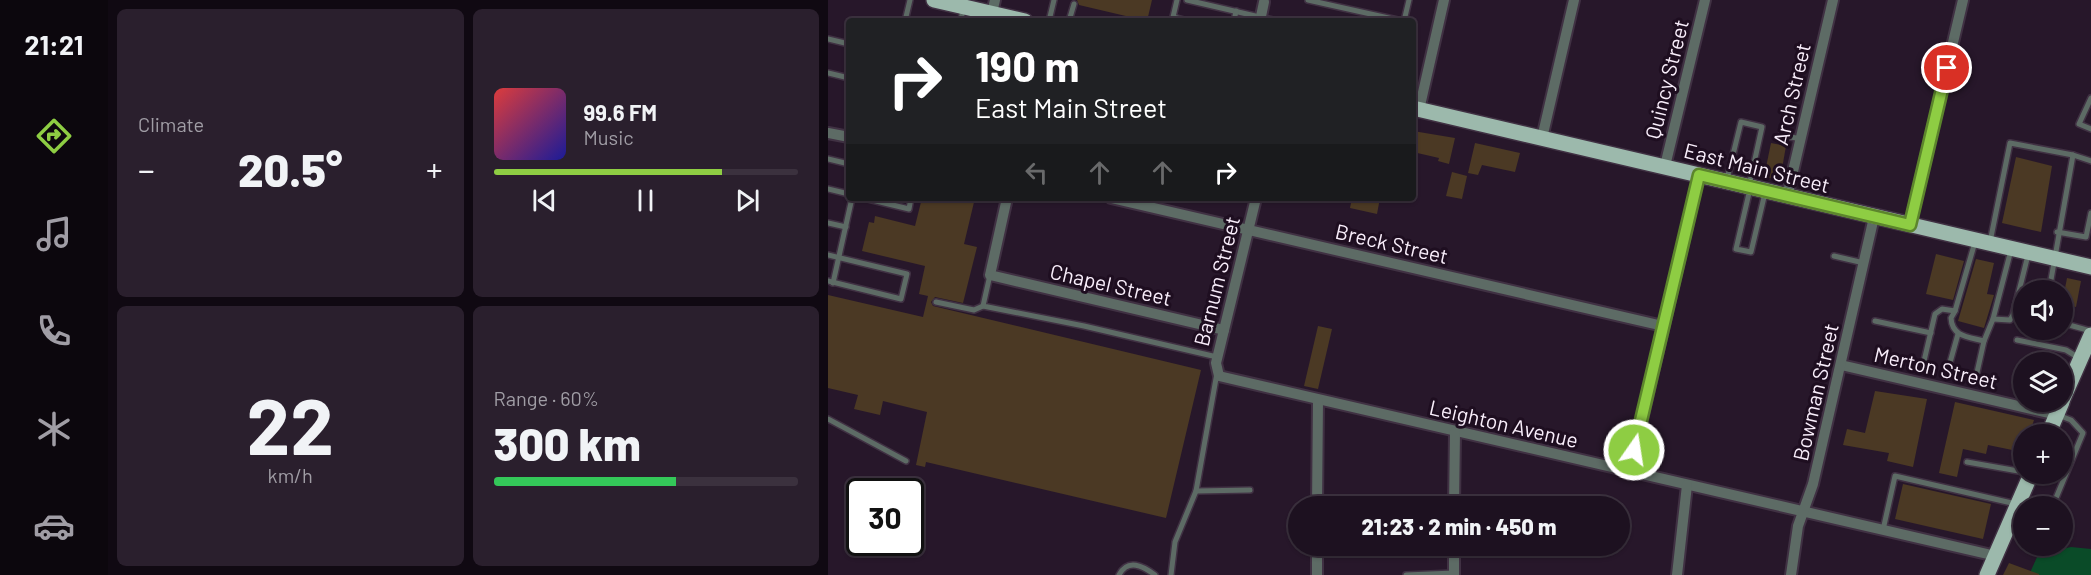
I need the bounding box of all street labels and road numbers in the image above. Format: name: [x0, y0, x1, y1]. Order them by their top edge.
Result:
street label: Quincy Street: [1639, 17, 1693, 141]
street label: Arch Street: [1767, 40, 1815, 148]
street label: East Main Street: [1682, 137, 1832, 197]
street label: Barnum Street: [1188, 214, 1244, 348]
street label: Breck Street: [1333, 218, 1451, 268]
street label: Chapel Street: [1048, 258, 1174, 310]
street label: Bowman Street: [1787, 321, 1843, 463]
street label: Merton Street: [1872, 341, 2000, 393]
street label: Leighton Avenue: [1427, 394, 1581, 452]

